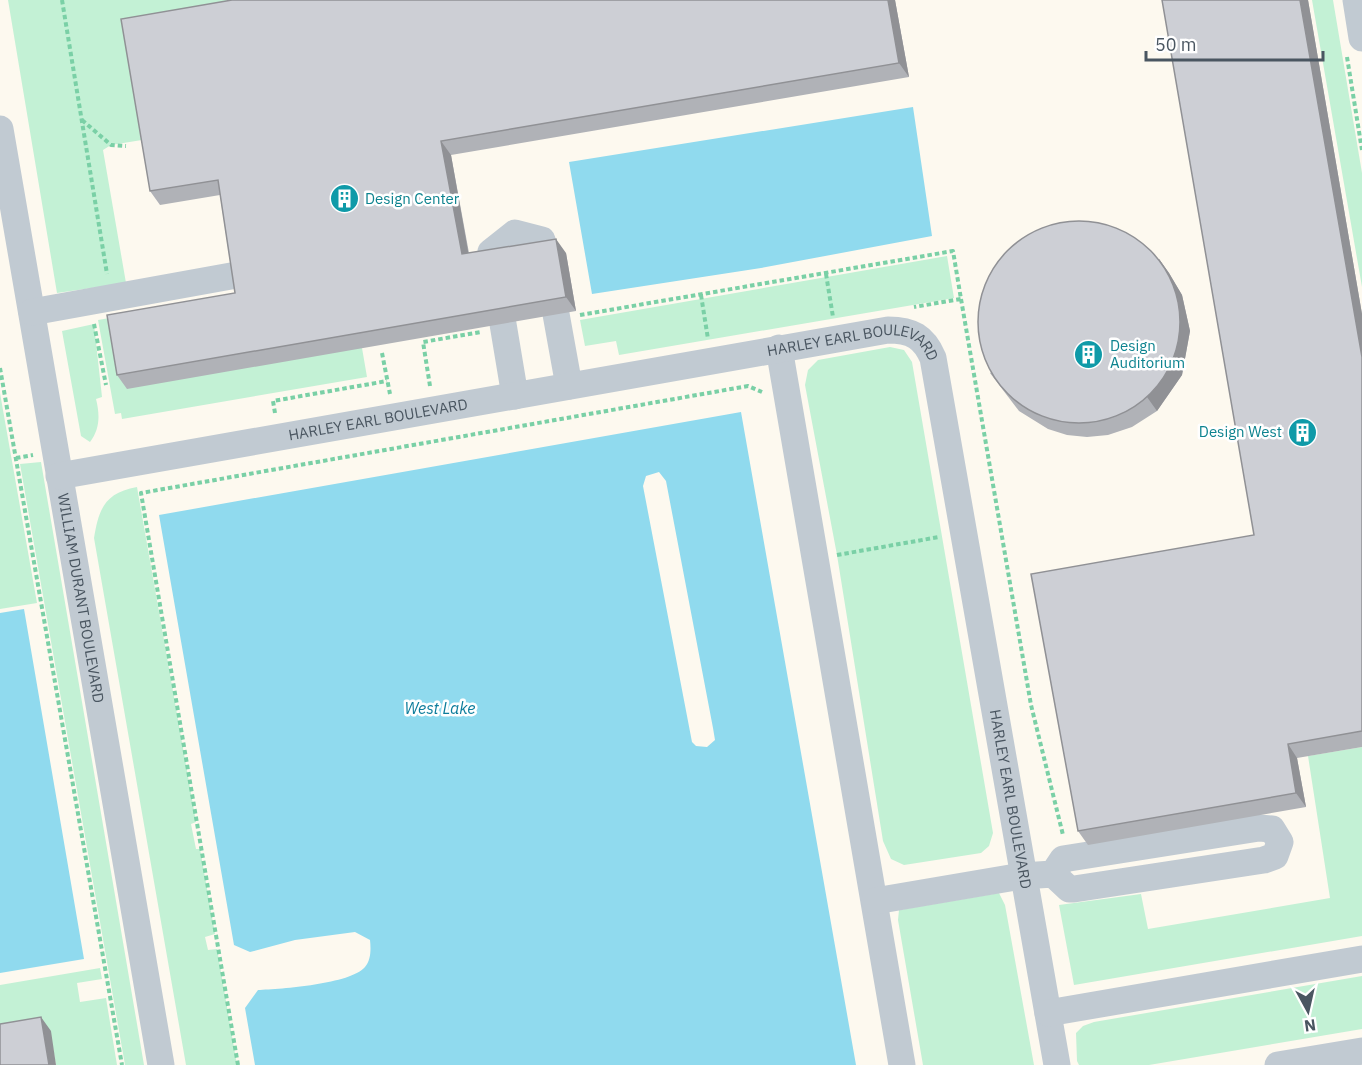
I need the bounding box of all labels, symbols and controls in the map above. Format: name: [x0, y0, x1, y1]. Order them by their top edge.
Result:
scale bar: [1146, 24, 1323, 62]
text: 50 m: [1155, 33, 1197, 56]
building icon: Design Center: [328, 183, 360, 215]
place label: Design Center: [365, 189, 460, 208]
text: HARLEY EARL BOULEVARD: [765, 320, 943, 364]
place label: Design Auditorium: [1110, 336, 1185, 372]
building icon: Design Auditorium: [1073, 339, 1105, 371]
street label: HARLEY EARL BOULEVARD: [756, 344, 938, 374]
street label: HARLEY EARL BOULEVARD: [287, 394, 469, 444]
building icon: Design West: [1287, 416, 1319, 448]
place label: Design West: [1199, 422, 1282, 441]
street label: WILLIAM DURANT BOULEVARD: [54, 492, 109, 704]
water label: West Lake: [405, 698, 475, 718]
street label: HARLEY EARL BOULEVARD: [986, 708, 1036, 890]
north arrow: [1278, 981, 1338, 1041]
text: N: [1303, 1015, 1317, 1037]

